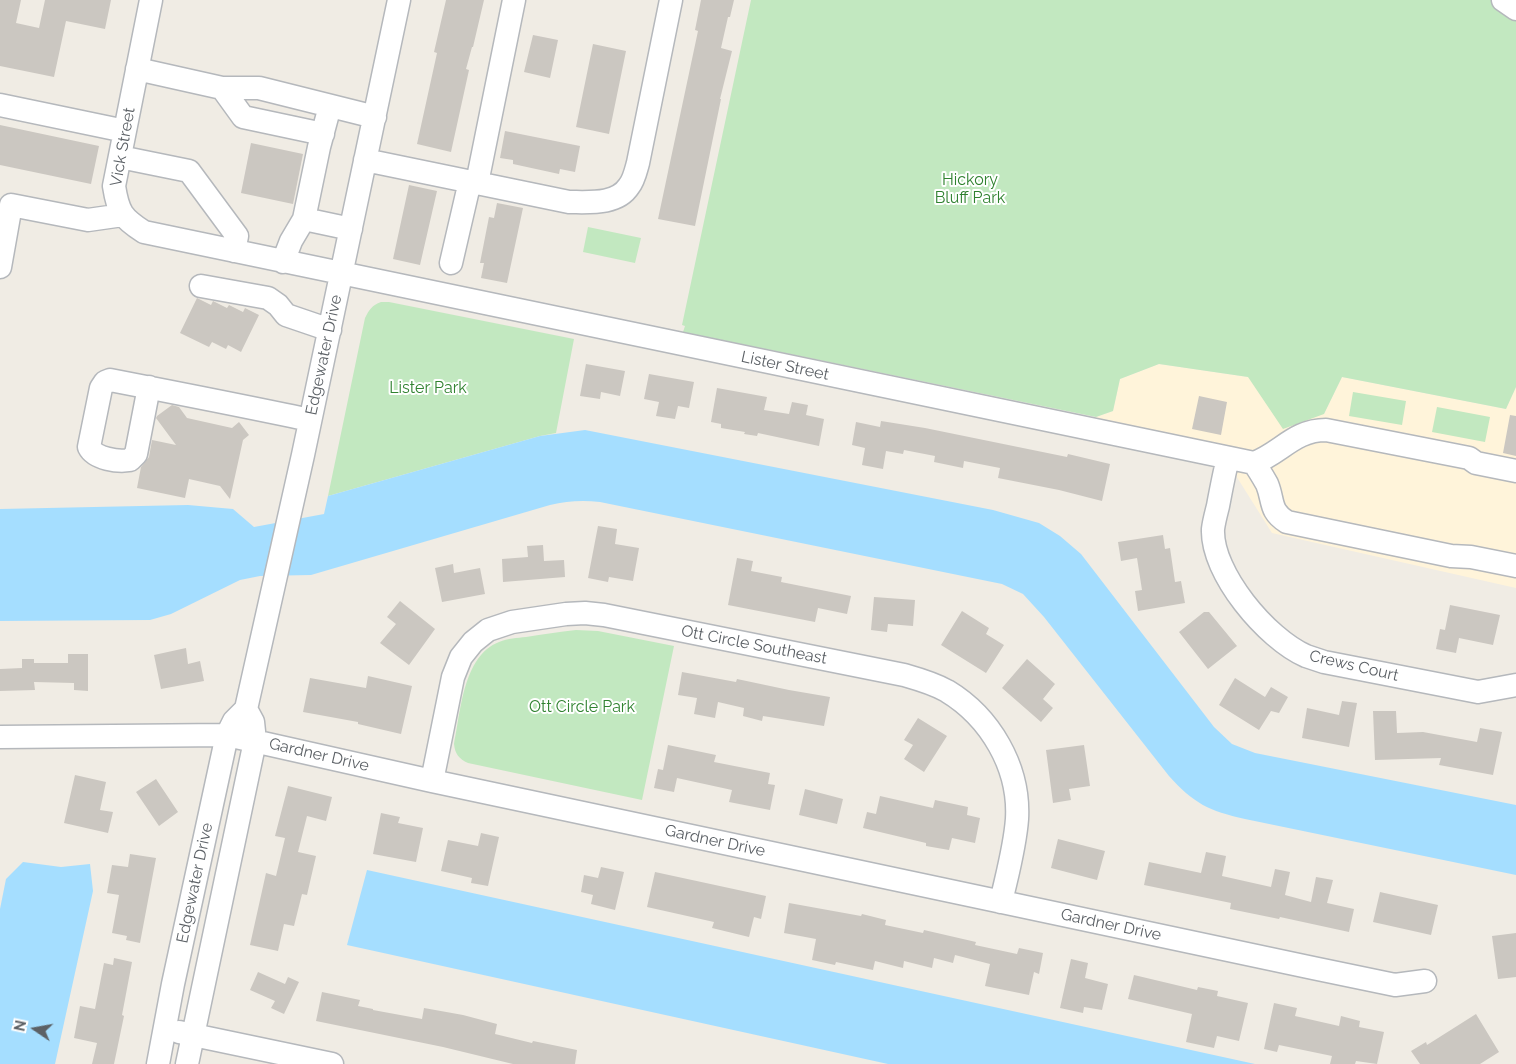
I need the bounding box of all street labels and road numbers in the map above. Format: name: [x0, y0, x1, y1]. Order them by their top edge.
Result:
street label: Vick Street: [107, 106, 139, 188]
street label: Edgewater Drive: [302, 293, 346, 417]
street label: Lister Street: [739, 347, 831, 385]
street label: Ott Circle Southeast: [680, 621, 828, 669]
street label: Crews Court: [1307, 646, 1401, 686]
street label: Gardner Drive: [267, 734, 371, 776]
street label: Edgewater Drive: [173, 821, 217, 945]
street label: Gardner Drive: [663, 821, 767, 861]
street label: Gardner Drive: [1059, 905, 1163, 945]

